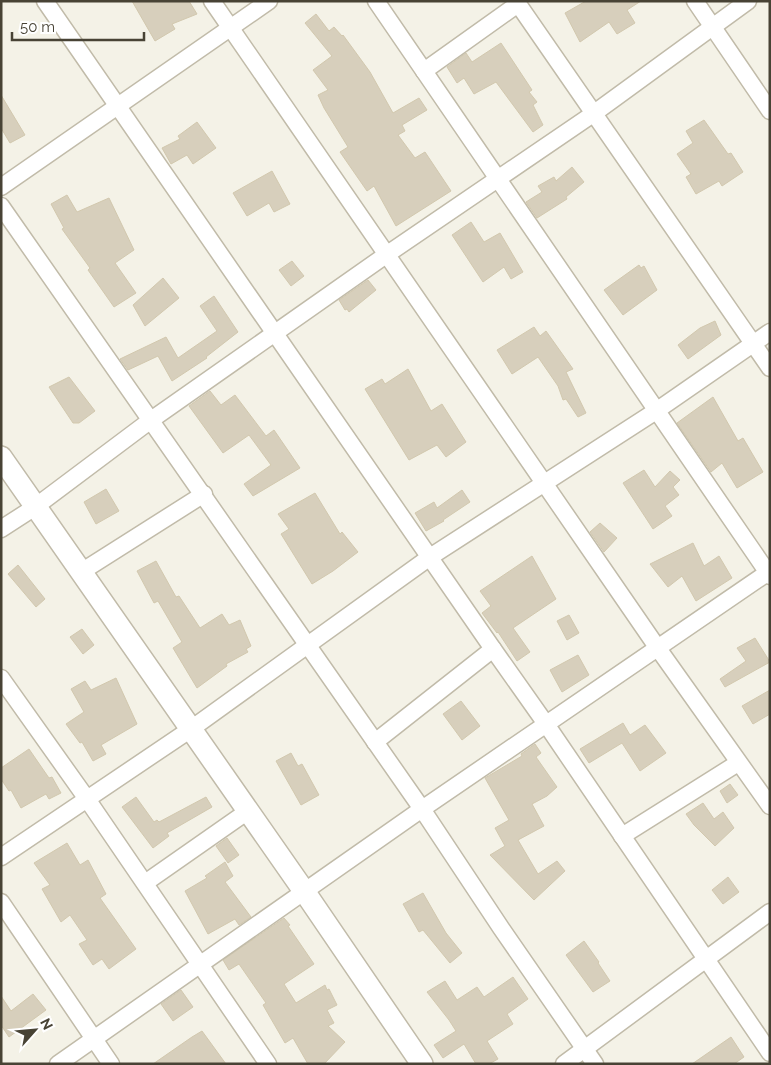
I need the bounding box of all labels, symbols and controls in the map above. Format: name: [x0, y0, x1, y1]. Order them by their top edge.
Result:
scale bar: [12, 10, 145, 42]
text: 50 m: [20, 18, 55, 36]
north arrow: [10, 1005, 60, 1055]
text: N: [37, 1016, 56, 1032]

